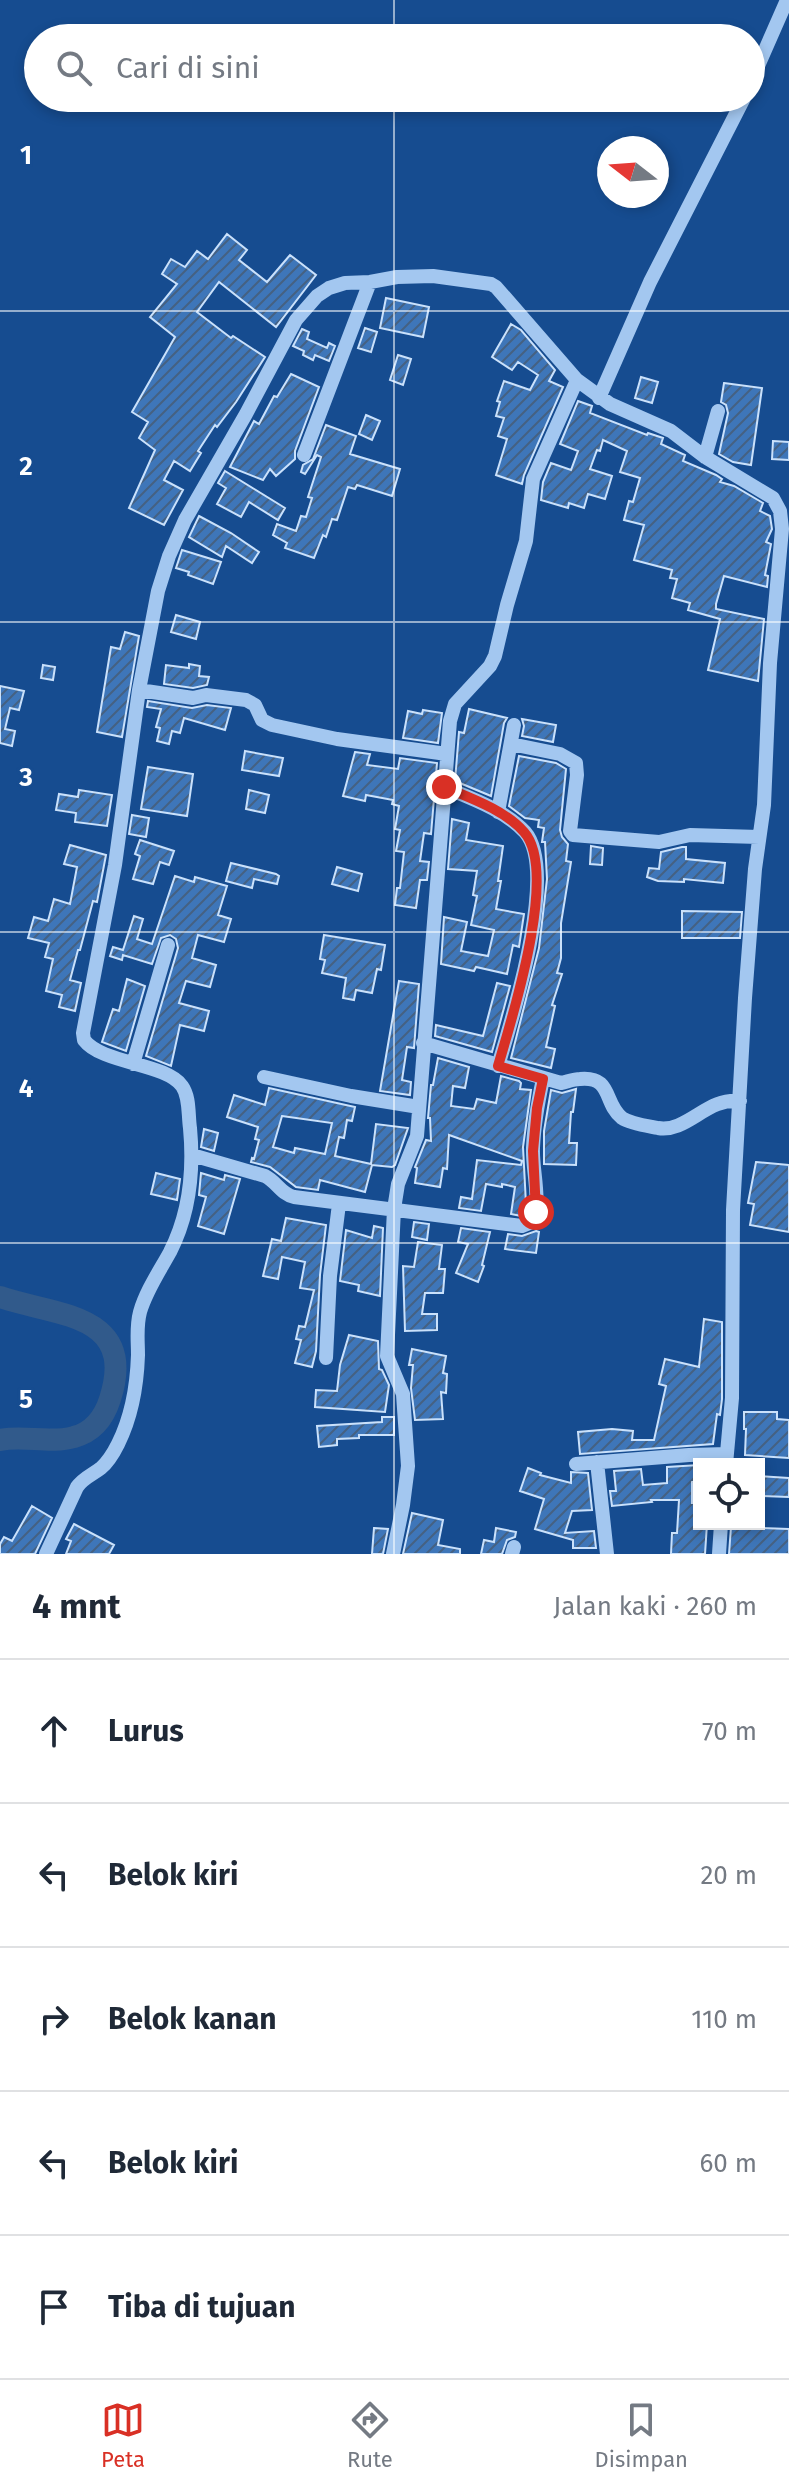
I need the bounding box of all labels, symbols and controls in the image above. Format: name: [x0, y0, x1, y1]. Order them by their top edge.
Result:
search box: [24, 24, 765, 112]
icon: search: [52, 46, 96, 90]
text: Cari di sini: [116, 50, 260, 86]
north arrow: [597, 136, 669, 208]
text: 1: [20, 140, 32, 171]
text: 2: [19, 451, 33, 482]
text: 3: [18, 762, 33, 793]
route end: [426, 769, 462, 805]
text: 4: [19, 1073, 34, 1104]
route start: [518, 1194, 554, 1230]
text: 5: [19, 1384, 33, 1415]
map controls: [693, 1458, 765, 1530]
button: locate: [693, 1458, 765, 1530]
text: 4 mnt: [32, 1586, 121, 1627]
text: Jalan kaki · 260 m: [553, 1591, 757, 1622]
icon: ahead: [32, 1709, 76, 1753]
text: Lurus: [108, 1713, 184, 1749]
text: 70 m: [702, 1716, 757, 1747]
icon: left: [32, 1853, 76, 1897]
text: Belok kiri: [108, 1857, 239, 1893]
text: 20 m: [700, 1860, 757, 1891]
icon: right: [32, 1997, 76, 2041]
text: Belok kanan: [108, 2001, 277, 2037]
text: 110 m: [691, 2004, 757, 2035]
icon: left: [32, 2141, 76, 2185]
text: Belok kiri: [108, 2145, 239, 2181]
text: 60 m: [699, 2148, 757, 2179]
icon: arrive: [32, 2285, 76, 2329]
text: Tiba di tujuan: [108, 2289, 295, 2325]
tab: Peta: [101, 2398, 145, 2473]
tab: Rute: [347, 2398, 393, 2473]
tab: Disimpan: [595, 2398, 688, 2473]

